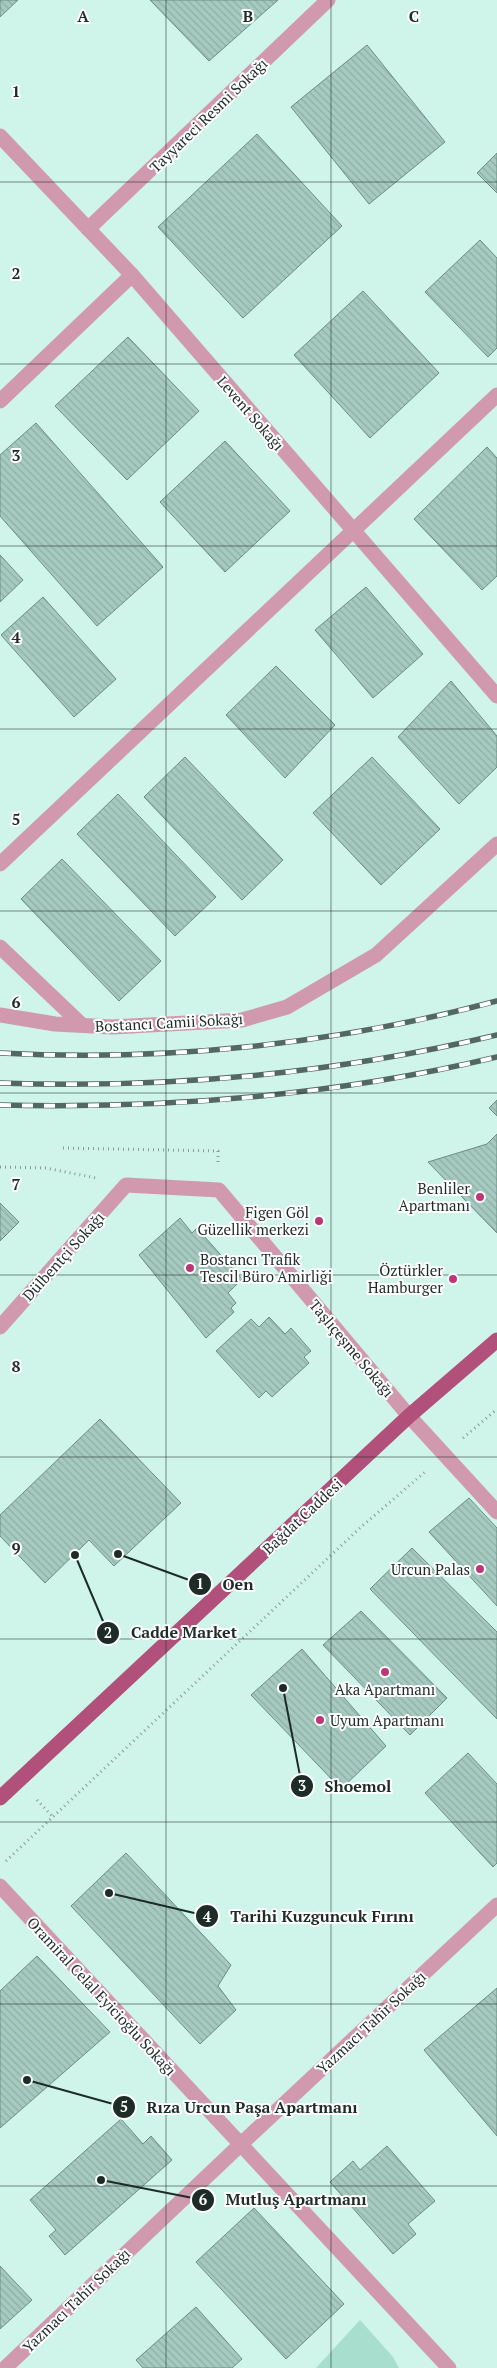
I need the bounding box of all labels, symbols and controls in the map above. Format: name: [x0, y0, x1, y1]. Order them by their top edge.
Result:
text: A: [77, 5, 89, 27]
text: B: [243, 5, 253, 27]
text: C: [409, 5, 419, 27]
street label: Tayyareci Resmi Sokağı: [145, 53, 271, 177]
text: 1: [11, 80, 21, 102]
text: 2: [11, 262, 21, 284]
street label: Levent Sokağı: [213, 372, 289, 454]
text: 3: [11, 444, 21, 466]
text: 4: [11, 626, 21, 648]
text: 5: [11, 808, 21, 830]
text: 6: [11, 991, 21, 1013]
street label: Bostancı Camii Sokağı: [95, 1008, 243, 1036]
text: 7: [11, 1173, 21, 1195]
place label: Benliler Apartmanı: [398, 1178, 470, 1215]
marker: Benliler Apartmanı: [474, 1191, 486, 1203]
place label: Figen Göl Güzellik merkezi: [197, 1202, 309, 1239]
street label: Dülbentçi Sokağı: [18, 1207, 108, 1305]
marker: Figen Göl Güzellik merkezi: [313, 1215, 325, 1227]
place label: Bostancı Trafik Tescil Büro Amirliği: [200, 1249, 332, 1286]
place label: Öztürkler Hamburger: [368, 1260, 443, 1297]
marker: Bostancı Trafik Tescil Büro Amirliği: [184, 1262, 196, 1274]
marker: Öztürkler Hamburger: [447, 1273, 459, 1285]
street label: Taşlıçeşme Sokağı: [305, 1295, 399, 1401]
text: 8: [11, 1355, 21, 1377]
street label: Bağdat Caddesi: [258, 1474, 346, 1558]
text: 9: [11, 1537, 21, 1559]
place label: Urcun Palas: [391, 1559, 470, 1579]
marker: Urcun Palas: [474, 1563, 486, 1575]
callout: Oen: [187, 1569, 263, 1600]
text: 1: [196, 1573, 204, 1593]
text: Oen: [223, 1573, 254, 1595]
callout: Cadde Market: [96, 1617, 247, 1648]
text: Cadde Market: [131, 1621, 238, 1643]
text: 2: [104, 1622, 112, 1642]
marker: Aka Apartmanı: [379, 1666, 391, 1678]
place label: Aka Apartmanı: [335, 1679, 435, 1699]
place label: Uyum Apartmanı: [330, 1710, 444, 1730]
marker: Uyum Apartmanı: [314, 1714, 326, 1726]
callout: Shoemol: [290, 1771, 402, 1802]
text: 3: [298, 1775, 306, 1795]
text: Shoemol: [325, 1775, 391, 1797]
callout: Tarihi Kuzguncuk Fırını: [195, 1901, 423, 1932]
text: Tarihi Kuzguncuk Fırını: [230, 1905, 414, 1927]
text: 4: [203, 1906, 212, 1926]
street label: Oramiral Celal Eyicioğlu Sokağı: [23, 1912, 181, 2080]
street label: Yazmacı Tahir Sokağı: [312, 1966, 430, 2078]
callout: Rıza Urcun Paşa Apartmanı: [111, 2092, 367, 2123]
text: 5: [120, 2096, 128, 2116]
text: Rıza Urcun Paşa Apartmanı: [146, 2096, 358, 2118]
callout: Mutluş Apartmanı: [190, 2184, 376, 2215]
text: Mutluş Apartmanı: [226, 2188, 366, 2210]
text: 6: [199, 2189, 208, 2209]
street label: Yazmacı Tahir Sokağı: [18, 2243, 134, 2357]

